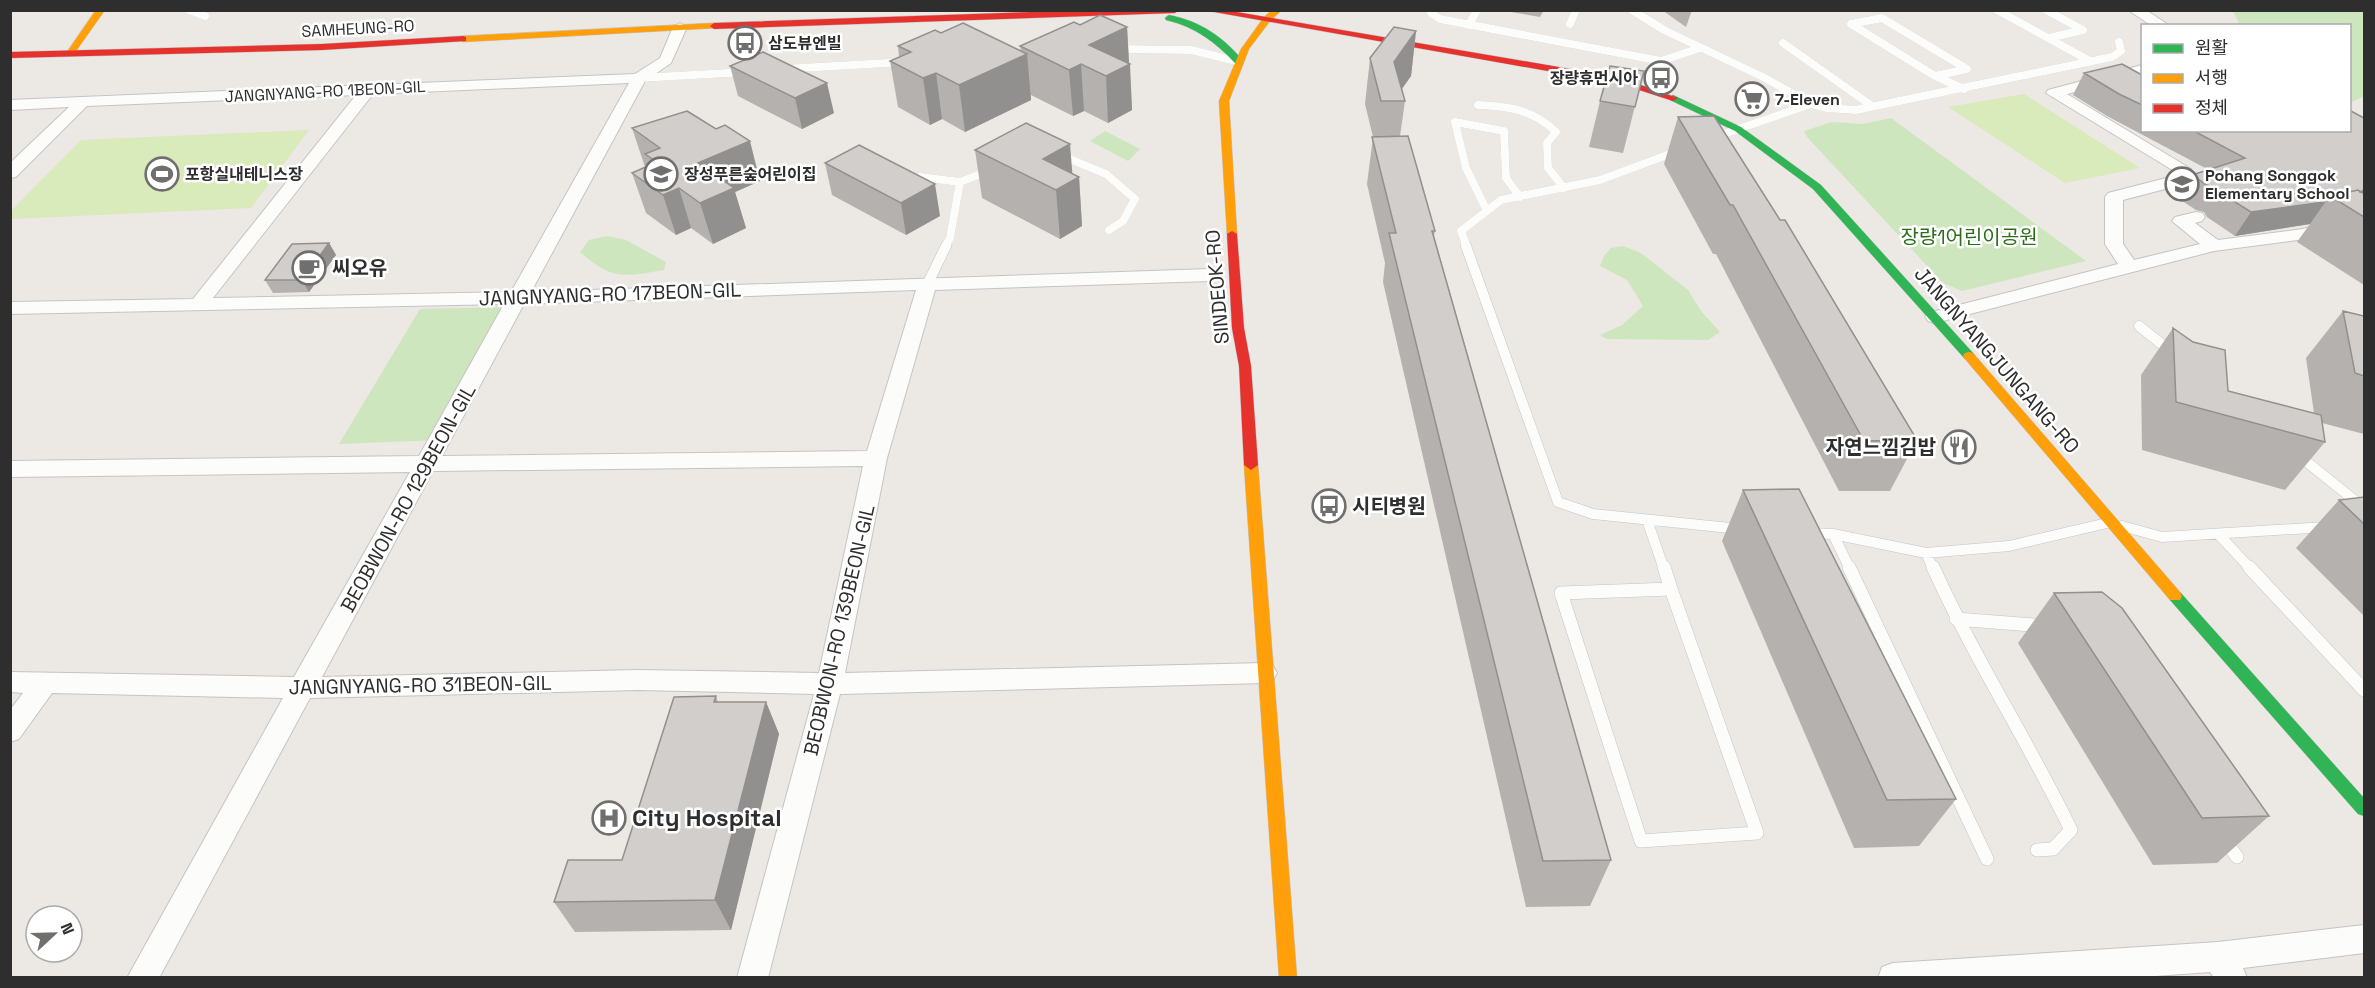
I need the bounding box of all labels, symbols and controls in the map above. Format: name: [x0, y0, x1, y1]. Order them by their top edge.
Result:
street label: SAMHEUNG-RO: [301, 15, 415, 42]
legend: [2141, 24, 2351, 132]
bus stop icon: 삼도뷰엔빌: [727, 25, 763, 61]
place label: 삼도뷰엔빌: [768, 33, 842, 54]
text: 원활: [2195, 36, 2228, 59]
bus stop icon: 장량휴먼시아: [1643, 60, 1679, 96]
text: 서행: [2195, 66, 2228, 89]
place label: 장량휴먼시아: [1550, 68, 1638, 89]
street label: JANGNYANG-RO 1BEON-GIL: [224, 76, 426, 107]
supermarket icon: 7-Eleven: [1734, 81, 1770, 117]
place label: 7-Eleven: [1775, 89, 1840, 110]
text: 정체: [2195, 96, 2228, 119]
sports icon: 포항실내테니스장: [144, 156, 180, 192]
school or university icon: 장성푸른숲어린이집: [643, 156, 679, 192]
place label: 포항실내테니스장: [185, 164, 303, 185]
place label: 장성푸른숲어린이집: [684, 164, 816, 185]
place label: Pohang Songgok Elementary School: [2205, 165, 2349, 204]
school or university icon: Pohang Songgok Elementary School: [2164, 166, 2200, 202]
park label: 장량1어린이공원: [1900, 224, 2038, 250]
street label: SINDEOK-RO: [1199, 229, 1235, 345]
cafe icon: 씨오유: [291, 250, 327, 286]
place label: 씨오유: [332, 255, 387, 281]
street label: JANGNYANGJUNGANG-RO: [1909, 261, 2085, 459]
street label: JANGNYANG-RO 17BEON-GIL: [478, 276, 742, 312]
street label: BEOBWON-RO 129BEON-GIL: [334, 379, 482, 617]
restaurant icon: 자연느낌김밥: [1941, 429, 1977, 465]
place label: 자연느낌김밥: [1826, 434, 1937, 460]
bus stop icon: 시티병원: [1311, 488, 1347, 524]
place label: 시티병원: [1352, 493, 1426, 519]
street label: BEOBWON-RO 139BEON-GIL: [797, 502, 881, 758]
street label: JANGNYANG-RO 31BEON-GIL: [288, 670, 552, 700]
hospital icon: City Hospital: [591, 800, 627, 836]
place label: City Hospital: [632, 802, 782, 833]
north arrow: [24, 904, 84, 964]
text: N: [56, 920, 79, 937]

